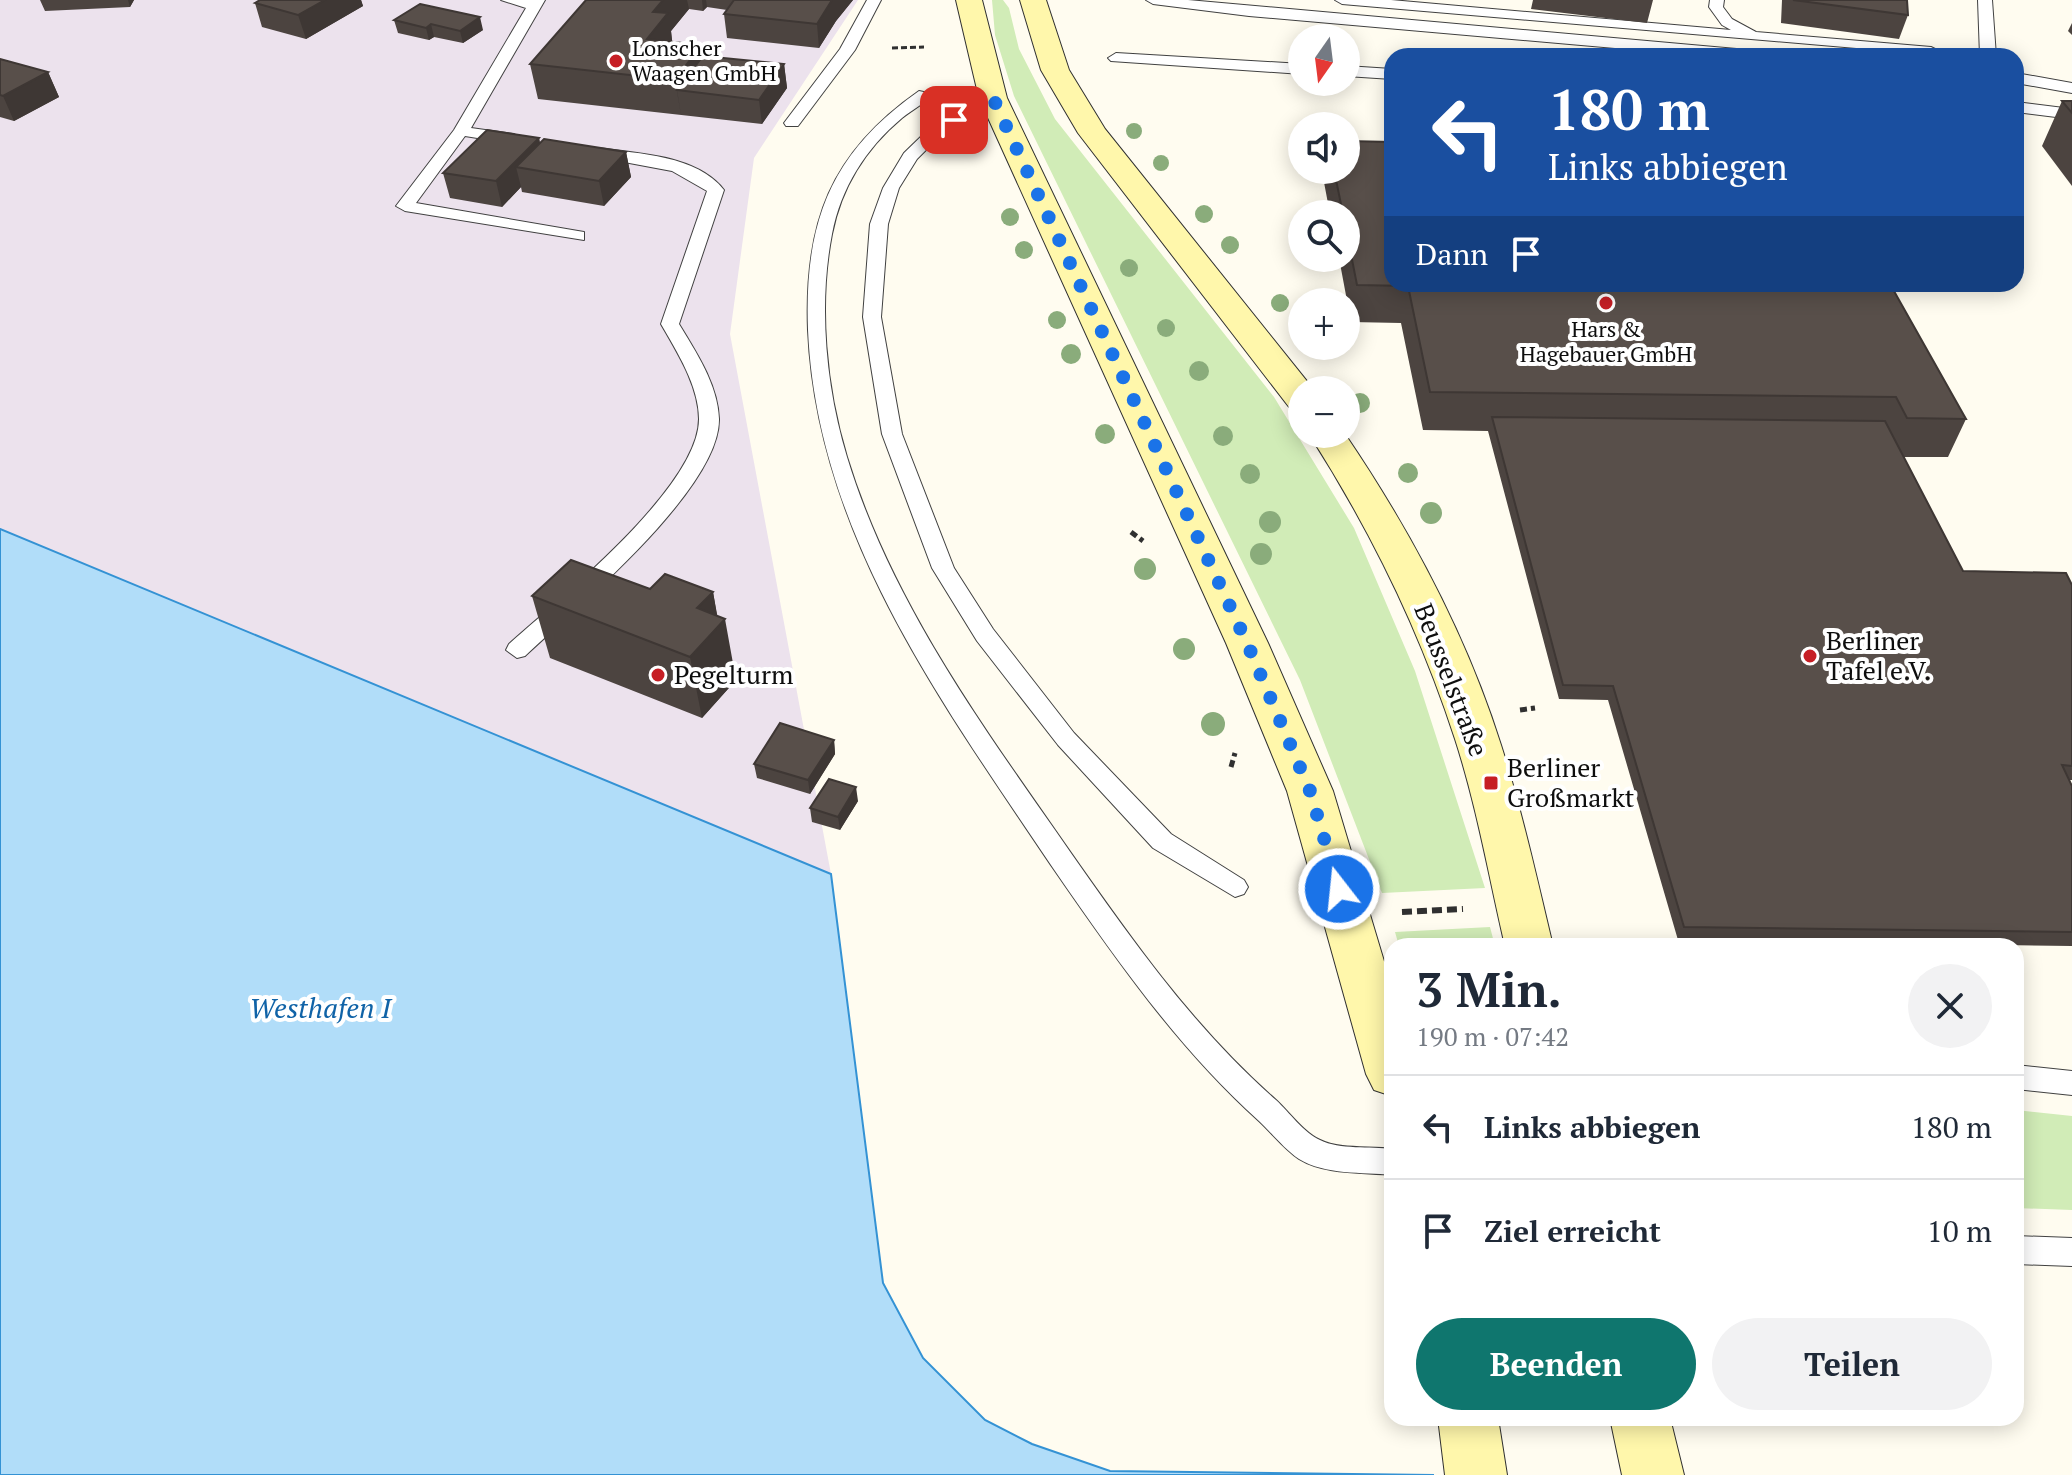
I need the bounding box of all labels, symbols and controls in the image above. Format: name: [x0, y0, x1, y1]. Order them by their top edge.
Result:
north arrow: [1288, 24, 1360, 96]
map controls: [1288, 24, 1360, 448]
place label: Lonscher Waagen GmbH: [632, 33, 777, 87]
marker: Lonscher Waagen GmbH: [607, 52, 625, 70]
text: 180 m: [1548, 72, 1710, 146]
icon: left: [1416, 80, 1520, 184]
pin: [920, 86, 988, 154]
icon: arrive: [932, 98, 976, 142]
button: sound: [1288, 112, 1360, 184]
text: Links abbiegen: [1548, 143, 1788, 190]
button: search: [1288, 200, 1360, 272]
icon: arrive: [1504, 232, 1548, 276]
text: Dann: [1416, 234, 1488, 274]
button: +: [1288, 288, 1360, 360]
marker: Hars & Hagebauer GmbH: [1597, 294, 1615, 312]
place label: Hars & Hagebauer GmbH: [1520, 314, 1692, 368]
button: −: [1288, 376, 1360, 448]
street label: Beusselstraße: [1407, 598, 1497, 761]
place label: Berliner Tafel e.V.: [1826, 623, 1931, 687]
marker: Berliner Tafel e.V.: [1801, 647, 1819, 665]
place label: Pegelturm: [674, 657, 793, 691]
marker: Pegelturm: [649, 666, 667, 684]
place label: Berliner Großmarkt: [1507, 750, 1635, 814]
marker: Berliner Großmarkt: [1482, 774, 1500, 792]
position arrow: [1297, 847, 1381, 931]
text: 3 Min.: [1416, 957, 1562, 1021]
button: close: [1908, 964, 1992, 1048]
water label: Westhafen I: [249, 989, 393, 1026]
text: 190 m · 07:42: [1416, 1019, 1569, 1053]
icon: left: [1416, 1105, 1460, 1149]
text: Links abbiegen: [1484, 1107, 1700, 1147]
text: 180 m: [1911, 1107, 1992, 1147]
icon: arrive: [1416, 1209, 1460, 1253]
text: Ziel erreicht: [1484, 1211, 1661, 1251]
text: 10 m: [1927, 1211, 1992, 1251]
button: Beenden: [1416, 1318, 1696, 1410]
button: Teilen: [1712, 1318, 1992, 1410]

